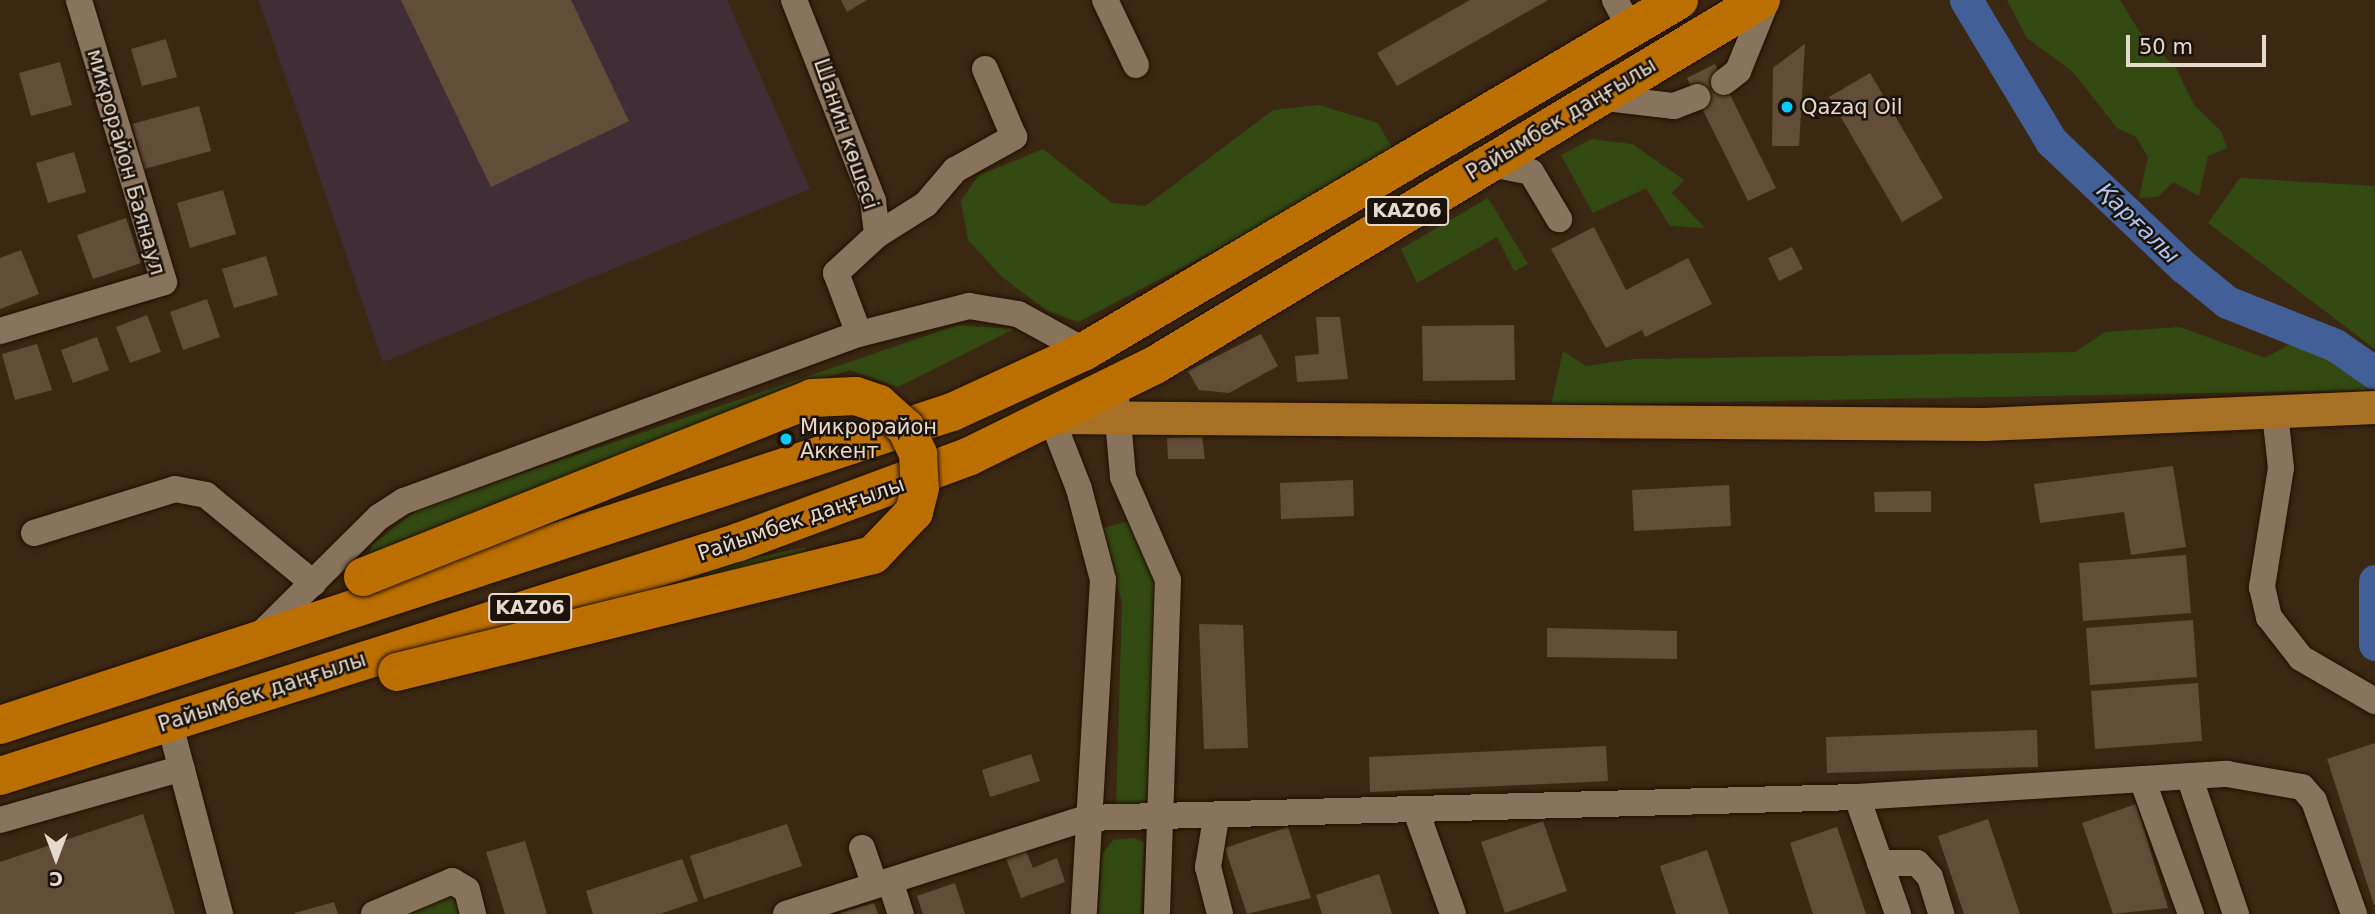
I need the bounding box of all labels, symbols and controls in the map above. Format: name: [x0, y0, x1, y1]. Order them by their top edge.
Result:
scale bar: [2130, 21, 2270, 65]
text: 50 m: [2139, 35, 2193, 59]
street label: микрорайон Баянаул: [82, 46, 170, 278]
street label: Райымбек даңғылы: [1461, 52, 1661, 186]
street label: Шанин көшесі: [808, 55, 884, 213]
place label: Qazaq Oil: [1801, 94, 1902, 120]
marker: Qazaq Oil: [1779, 99, 1795, 115]
water label: Қарғалы: [2091, 177, 2185, 269]
road number: KАZ06: [1365, 196, 1449, 226]
place label: Микрорайон Аккент: [800, 414, 937, 464]
marker: Микрорайон Аккент: [778, 431, 794, 447]
street label: Райымбек даңғылы: [694, 472, 908, 566]
road number: KАZ06: [488, 593, 572, 624]
street label: Райымбек даңғылы: [155, 646, 369, 738]
north arrow: [21, 823, 91, 893]
text: С: [49, 868, 63, 890]

